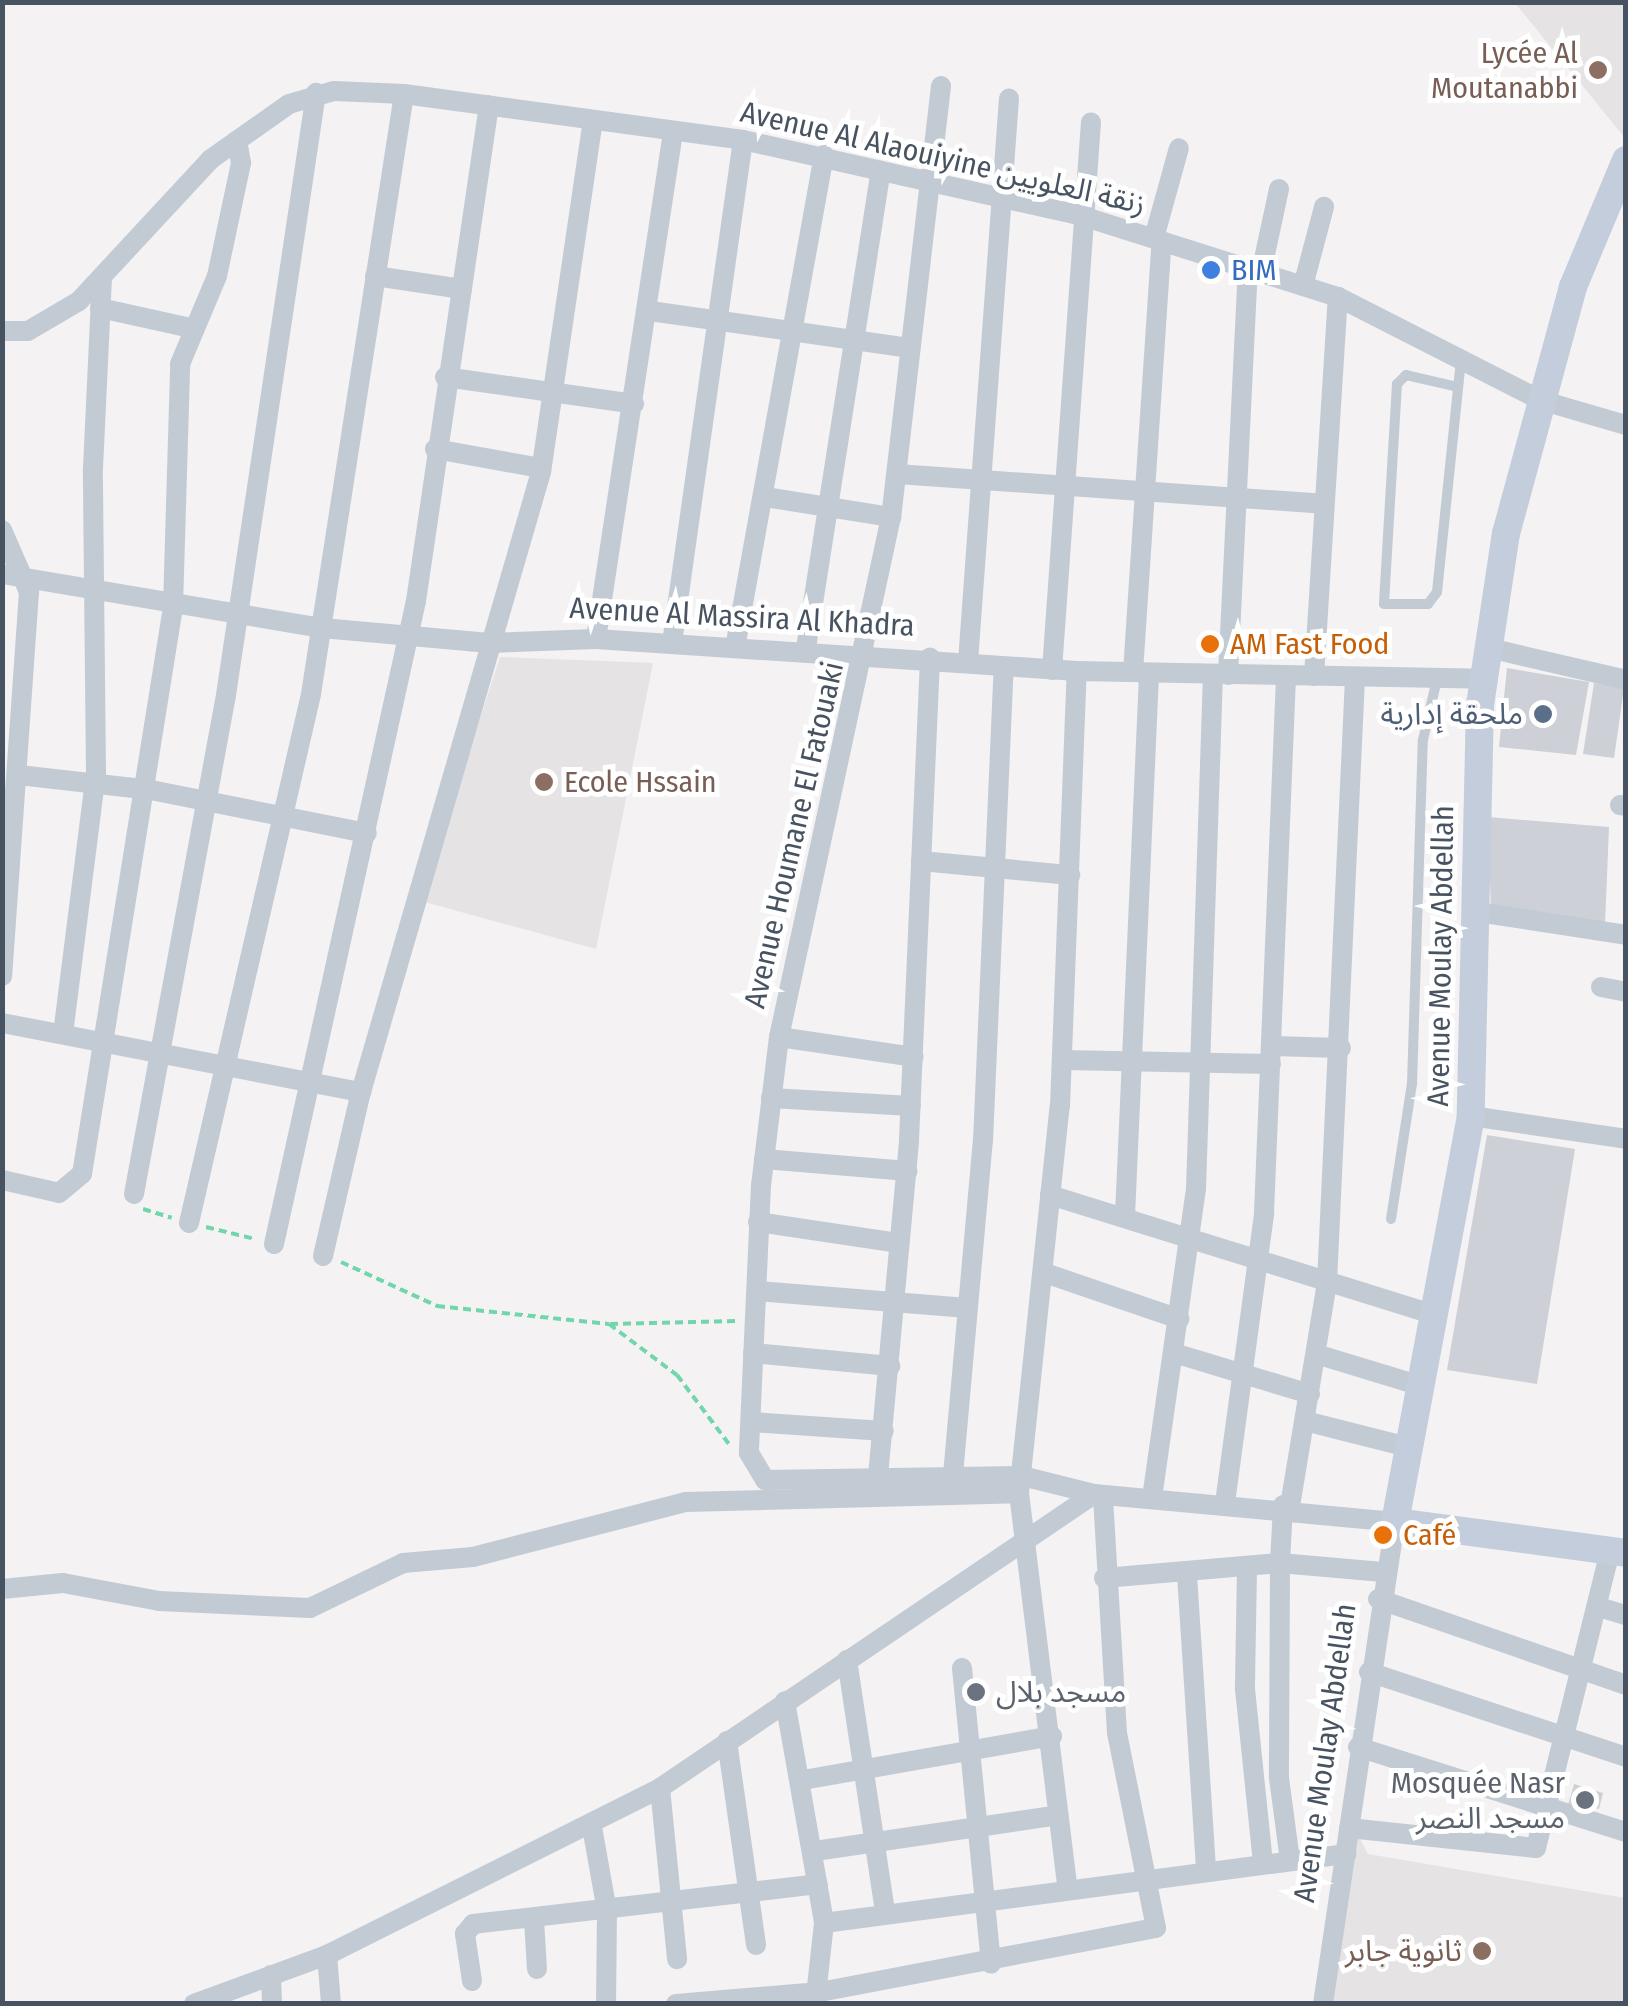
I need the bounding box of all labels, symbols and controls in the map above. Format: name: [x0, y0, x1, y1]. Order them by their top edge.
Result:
place label: Lycée Al Moutanabbi: [1431, 35, 1578, 106]
marker: Lycée Al Moutanabbi: [1587, 59, 1609, 81]
street label: Avenue Al Alaouiyine زنقة العلويين: [737, 94, 1149, 222]
place label: BIM: [1231, 252, 1277, 288]
marker: BIM: [1200, 259, 1222, 281]
street label: Avenue Al Massira Al Khadra: [569, 590, 915, 644]
place label: AM Fast Food: [1230, 626, 1389, 662]
marker: AM Fast Food: [1199, 633, 1221, 655]
street label: Avenue Houmane El Fatouaki: [737, 658, 851, 1012]
place label: ملحقة إدارية: [1381, 696, 1523, 732]
marker: ملحقة إدارية: [1532, 703, 1554, 725]
place label: Ecole Hssain: [564, 764, 717, 800]
marker: Ecole Hssain: [533, 771, 555, 793]
street label: Avenue Moulay Abdellah: [1420, 805, 1462, 1107]
place label: Café: [1403, 1517, 1456, 1553]
marker: Café: [1372, 1524, 1394, 1546]
street label: Avenue Moulay Abdellah: [1286, 1601, 1364, 1905]
place label: مسجد بلال: [996, 1674, 1126, 1710]
marker: مسجد بلال: [965, 1681, 987, 1703]
place label: Mosquée Nasr مسجد النصر: [1391, 1765, 1565, 1836]
marker: Mosquée Nasr مسجد النصر: [1574, 1789, 1596, 1811]
place label: ثانوية جابر: [1345, 1933, 1462, 1969]
marker: ثانوية جابر: [1471, 1940, 1493, 1962]

